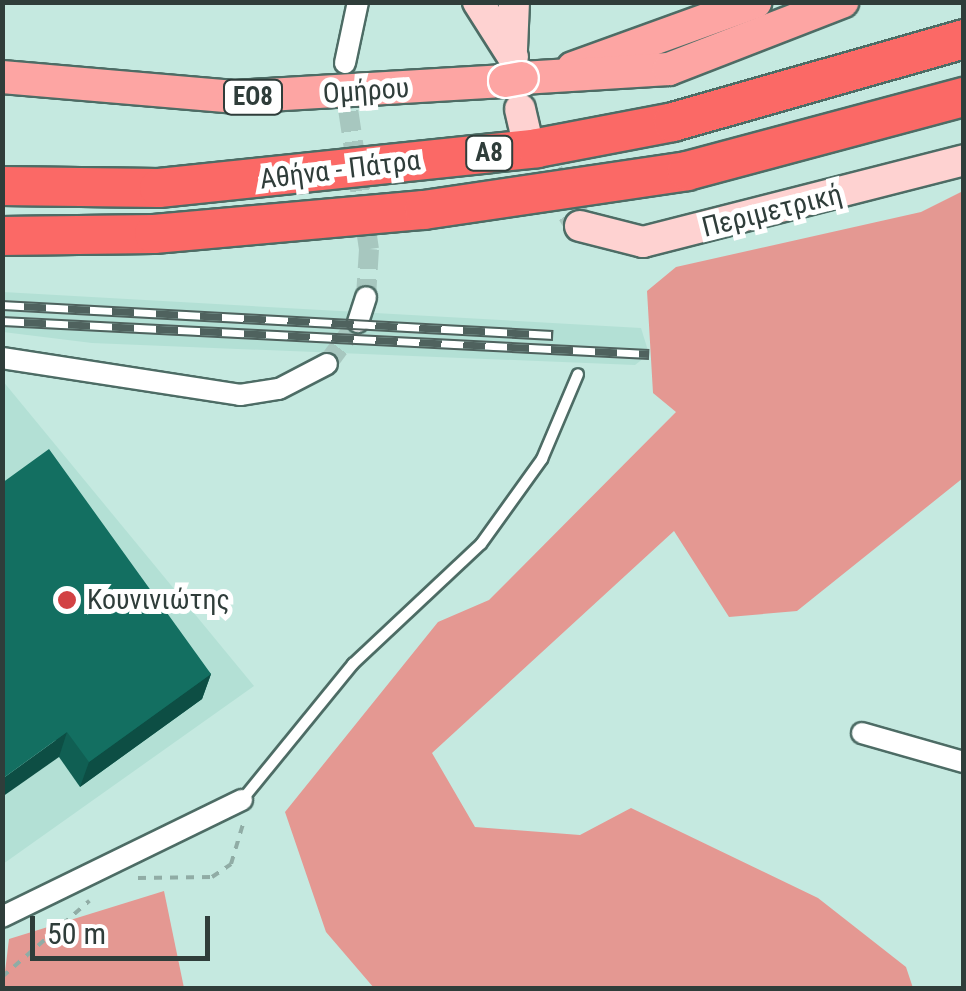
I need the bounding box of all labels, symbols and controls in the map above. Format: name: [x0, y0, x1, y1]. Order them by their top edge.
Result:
street label: Ομήρου: [322, 71, 410, 111]
road number: ΕΟ8: [223, 77, 283, 117]
road number: Α8: [464, 133, 514, 173]
street label: Αθήνα - Πάτρα: [258, 143, 422, 197]
street label: Περιμετρική: [699, 177, 845, 245]
place label: Κουνινιώτης: [87, 583, 230, 617]
marker: Κουνινιώτης: [56, 589, 78, 611]
scale bar: [35, 896, 215, 958]
text: 50 m: [47, 916, 106, 951]

